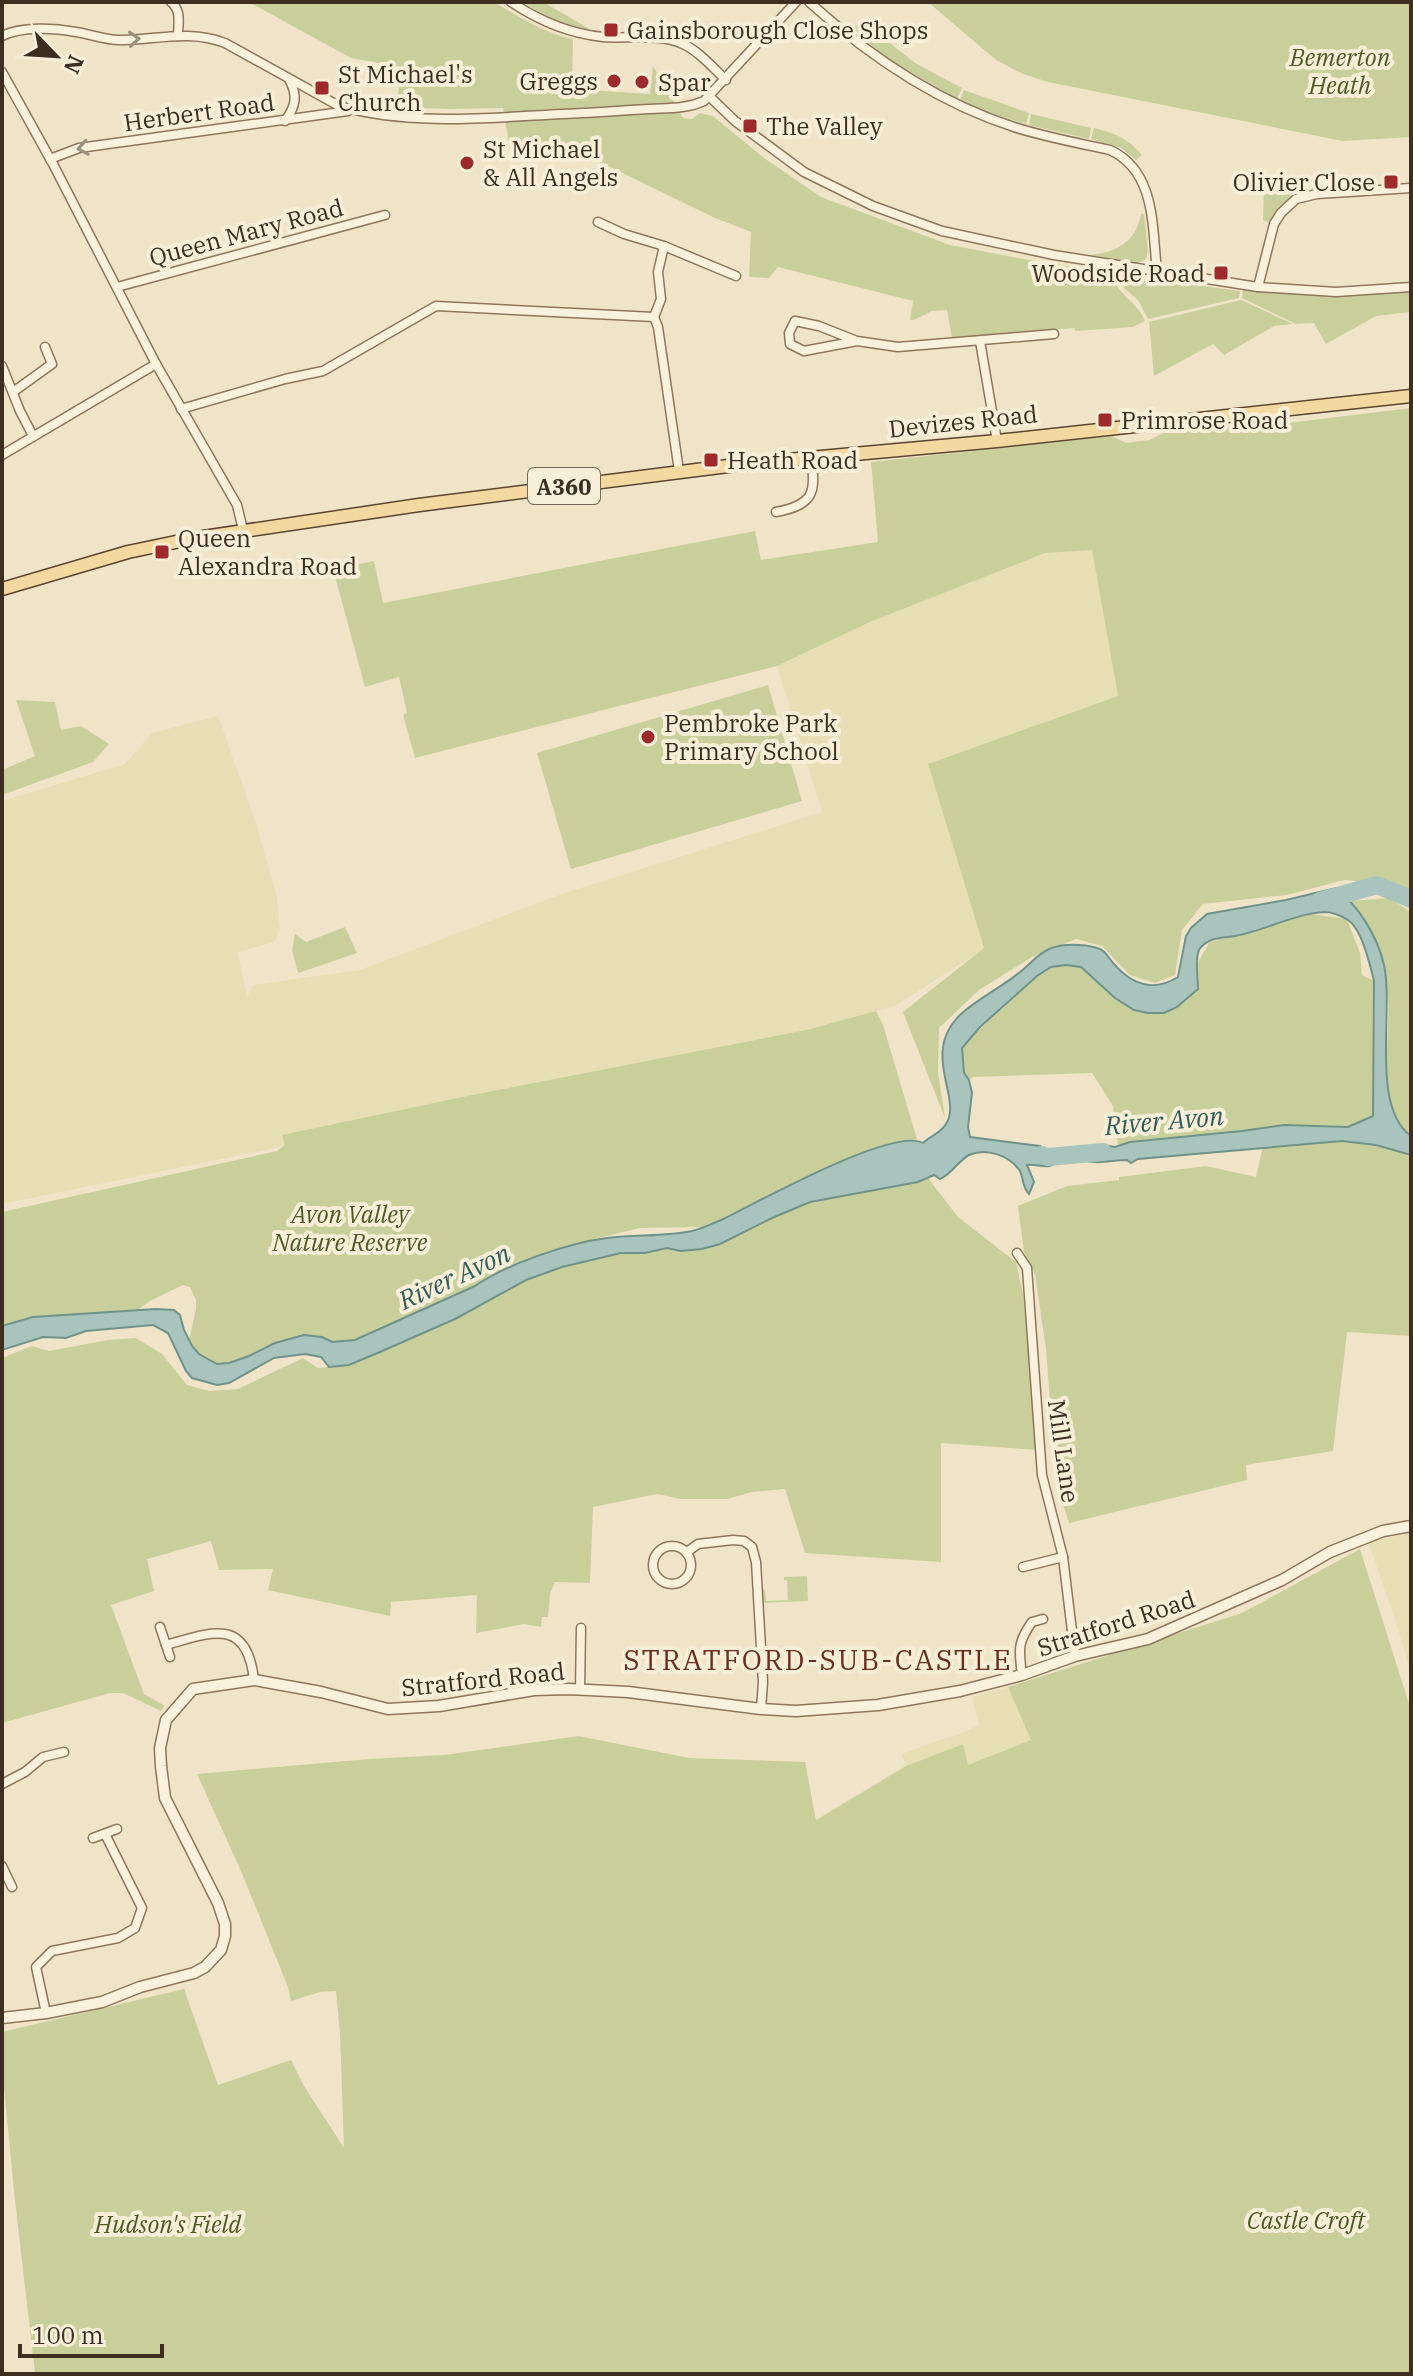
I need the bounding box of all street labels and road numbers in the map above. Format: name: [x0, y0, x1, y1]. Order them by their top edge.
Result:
street label: Herbert Road: [122, 86, 276, 138]
street label: Queen Mary Road: [145, 191, 347, 273]
street label: Devizes Road: [887, 397, 1039, 445]
road number: A360: [528, 468, 600, 504]
street label: Mill Lane: [1041, 1397, 1087, 1505]
street label: Stratford Road: [1033, 1582, 1199, 1664]
street label: Stratford Road: [400, 1655, 566, 1703]

